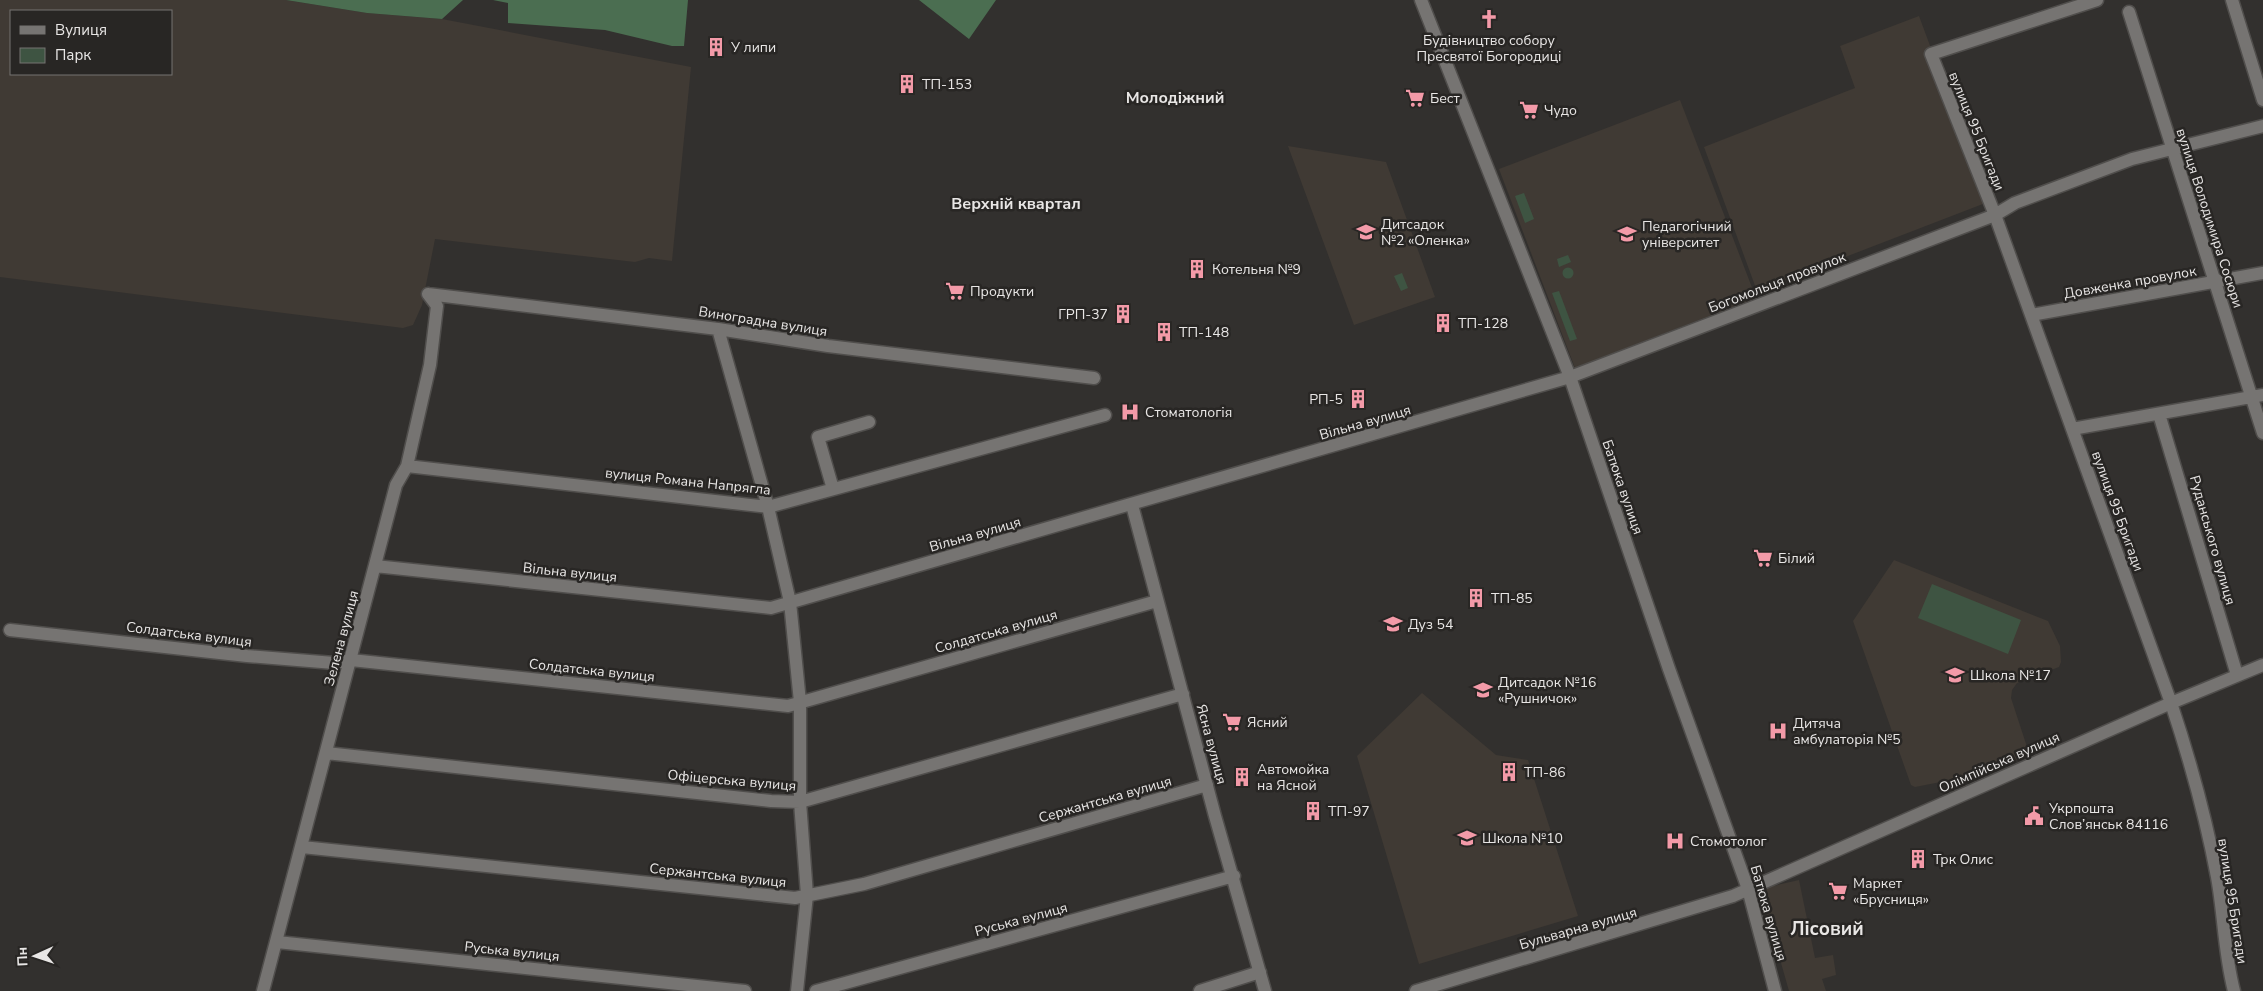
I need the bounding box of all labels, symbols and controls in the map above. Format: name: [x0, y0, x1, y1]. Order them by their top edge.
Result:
church icon: Будівництво собору Пресвятої Богородиці: [1478, 8, 1500, 30]
legend: [10, 10, 172, 75]
text: Вулиця: [55, 20, 107, 40]
place label: Будівництво собору Пресвятої Богородиці: [1416, 31, 1562, 66]
building icon: У липи: [705, 36, 727, 58]
place label: У липи: [730, 38, 776, 57]
text: Парк: [55, 45, 91, 65]
street label: вулиця 95 Бригади: [1944, 69, 2009, 193]
building icon: ТП-153: [896, 73, 918, 95]
place label: ТП-153: [922, 75, 972, 94]
district label: Молодіжний: [1126, 87, 1224, 109]
supermarket icon: Бест: [1404, 87, 1426, 109]
place label: Бест: [1430, 89, 1460, 108]
supermarket icon: Чудо: [1518, 99, 1540, 121]
place label: Чудо: [1544, 101, 1577, 120]
street label: вулиця Володимира Сосюри: [2171, 126, 2248, 310]
district label: Верхній квартал: [951, 193, 1081, 215]
place label: Дитсадок №2 «Оленка»: [1381, 215, 1470, 250]
place label: Педагогічний університет: [1642, 217, 1732, 252]
school or university icon: Дитсадок №2 «Оленка»: [1355, 221, 1377, 243]
school or university icon: Педагогічний університет: [1616, 223, 1638, 245]
street label: Богомольця провулок: [1706, 247, 1849, 317]
building icon: Котельня №9: [1186, 258, 1208, 280]
place label: Котельня №9: [1212, 260, 1301, 279]
street label: Довженка провулок: [2062, 261, 2198, 303]
supermarket icon: Продукти: [944, 280, 966, 302]
place label: Продукти: [970, 282, 1034, 301]
street label: Виноградна вулиця: [697, 302, 829, 341]
building icon: ГРП-37: [1112, 303, 1134, 325]
place label: ГРП-37: [1058, 305, 1108, 324]
building icon: ТП-128: [1432, 312, 1454, 334]
place label: ТП-128: [1458, 314, 1508, 333]
building icon: ТП-148: [1153, 321, 1175, 343]
place label: ТП-148: [1179, 323, 1229, 342]
building icon: РП-5: [1347, 388, 1369, 410]
place label: РП-5: [1309, 390, 1343, 409]
street label: Вільна вулиця: [1317, 400, 1413, 445]
hospital icon: Стоматологія: [1119, 401, 1141, 423]
place label: Стоматологія: [1145, 403, 1232, 422]
street label: Батюка вулиця: [1597, 437, 1648, 537]
street label: вулиця 95 Бригади: [2087, 448, 2148, 574]
street label: вулиця Романа Напрягла: [604, 463, 772, 500]
street label: Руданського вулиця: [2185, 473, 2240, 607]
street label: Вільна вулиця: [927, 512, 1023, 557]
supermarket icon: Білий: [1752, 547, 1774, 569]
place label: Білий: [1778, 549, 1815, 568]
street label: Вільна вулиця: [522, 558, 618, 587]
building icon: ТП-85: [1465, 587, 1487, 609]
street label: Зелена вулиця: [320, 588, 363, 688]
place label: ТП-85: [1491, 589, 1533, 608]
street label: Солдатська вулиця: [933, 605, 1060, 658]
school or university icon: Дуз 54: [1382, 613, 1404, 635]
place label: Дуз 54: [1408, 615, 1453, 634]
street label: Солдатська вулиця: [125, 617, 253, 652]
street label: Солдатська вулиця: [528, 654, 656, 687]
school or university icon: Школа №17: [1944, 664, 1966, 686]
place label: Школа №17: [1970, 666, 2051, 685]
place label: Дитсадок №16 «Рушничок»: [1498, 673, 1597, 708]
school or university icon: Дитсадок №16 «Рушничок»: [1472, 679, 1494, 701]
street label: Ясна вулиця: [1192, 702, 1231, 786]
supermarket icon: Ясний: [1221, 711, 1243, 733]
place label: Ясний: [1247, 713, 1288, 732]
place label: Дитяча амбулаторія №5: [1793, 714, 1901, 749]
hospital icon: Дитяча амбулаторія №5: [1767, 720, 1789, 742]
street label: Олімпійська вулиця: [1936, 727, 2063, 798]
place label: Автомойка на Ясной: [1257, 760, 1329, 795]
building icon: ТП-86: [1498, 761, 1520, 783]
place label: ТП-86: [1524, 763, 1566, 782]
street label: Офіцерська вулиця: [667, 765, 797, 796]
building icon: Автомойка на Ясной: [1231, 766, 1253, 788]
street label: Сержантська вулиця: [1036, 771, 1174, 828]
place label: Укрпошта Слов’янськ 84116: [2048, 799, 2168, 834]
building icon: ТП-97: [1302, 800, 1324, 822]
place label: ТП-97: [1328, 802, 1370, 821]
public building icon: Укрпошта Слов’янськ 84116: [2023, 805, 2045, 827]
school or university icon: Школа №10: [1456, 827, 1478, 849]
place label: Школа №10: [1482, 829, 1563, 848]
hospital icon: Стомотолог: [1664, 830, 1686, 852]
place label: Стомотолог: [1690, 832, 1767, 851]
street label: вулиця 95 Бригади: [2213, 837, 2252, 965]
building icon: Трк Олис: [1907, 848, 1929, 870]
place label: Трк Олис: [1933, 850, 1993, 869]
street label: Сержантська вулиця: [649, 859, 787, 892]
street label: Батюка вулиця: [1746, 863, 1791, 963]
place label: Маркет «Брусниця»: [1853, 874, 1929, 909]
supermarket icon: Маркет «Брусниця»: [1827, 880, 1849, 902]
street label: Руська вулиця: [973, 898, 1070, 941]
street label: Бульварна вулиця: [1517, 903, 1639, 954]
district label: Лісовий: [1790, 916, 1864, 942]
north arrow: [10, 931, 60, 981]
street label: Руська вулиця: [463, 937, 560, 966]
text: Пн: [13, 947, 33, 967]

